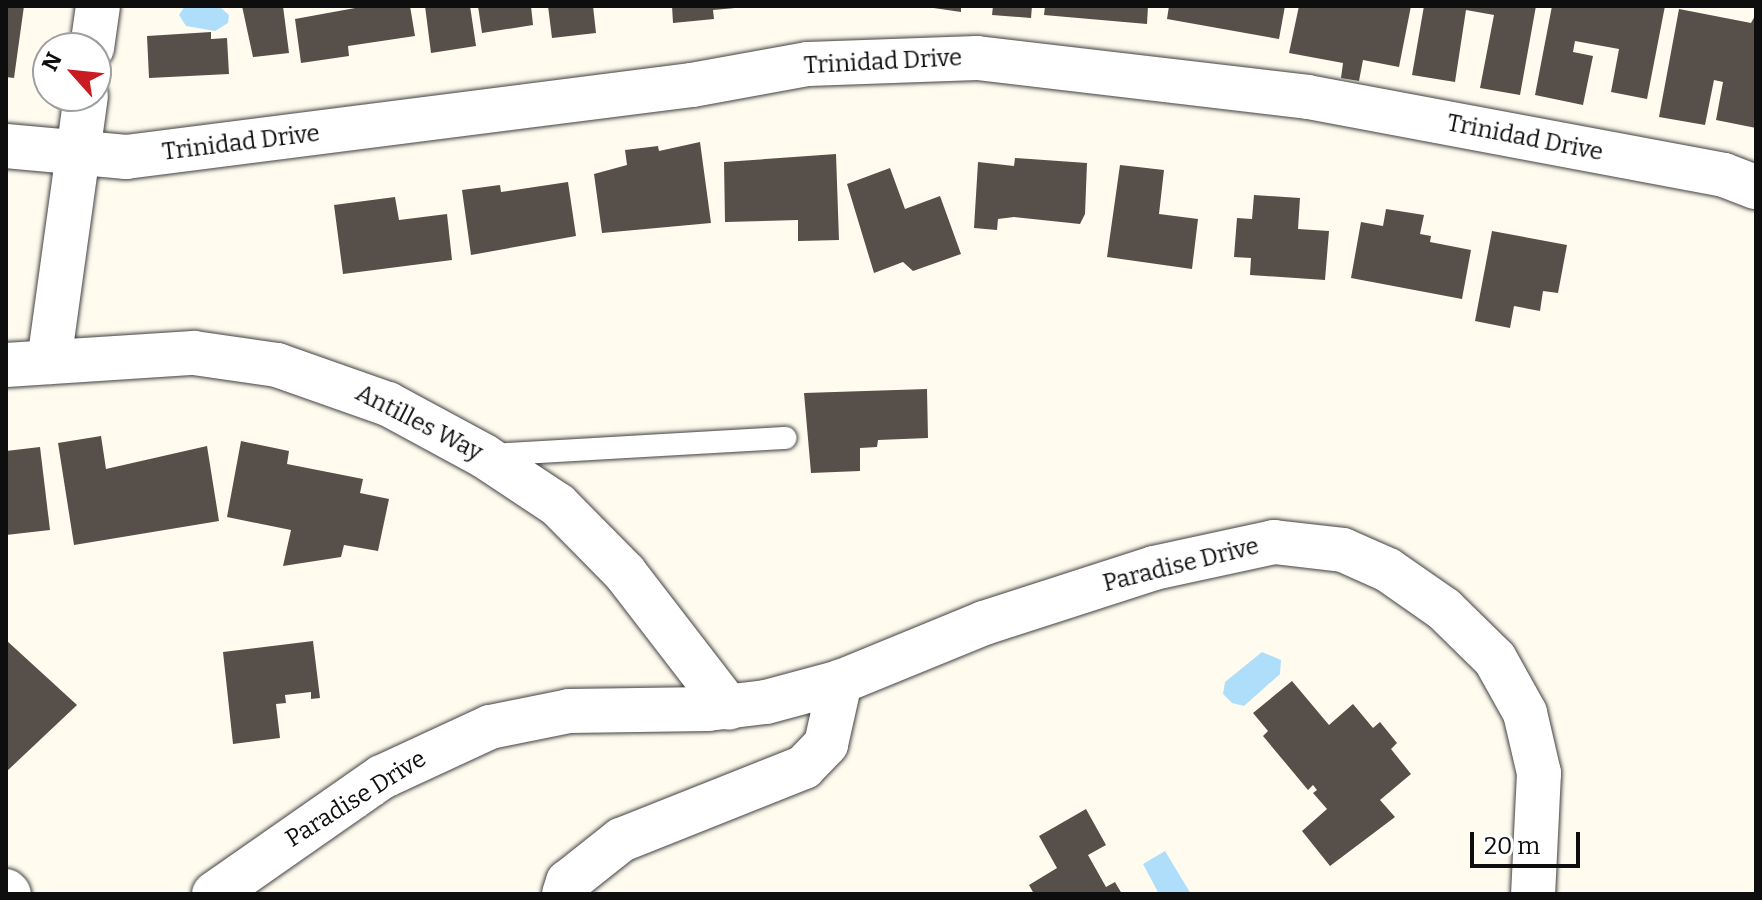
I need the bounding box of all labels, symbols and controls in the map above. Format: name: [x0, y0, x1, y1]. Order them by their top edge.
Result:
north arrow: [32, 32, 112, 112]
street label: Trinidad Drive: [803, 43, 963, 81]
text: N: [36, 48, 68, 75]
street label: Trinidad Drive: [1444, 109, 1606, 167]
street label: Trinidad Drive: [161, 119, 321, 167]
street label: Antilles Way: [351, 379, 487, 467]
street label: Paradise Drive: [1100, 532, 1262, 598]
street label: Paradise Drive: [281, 744, 431, 854]
scale bar: [1474, 816, 1584, 866]
text: 20 m: [1484, 832, 1540, 860]

